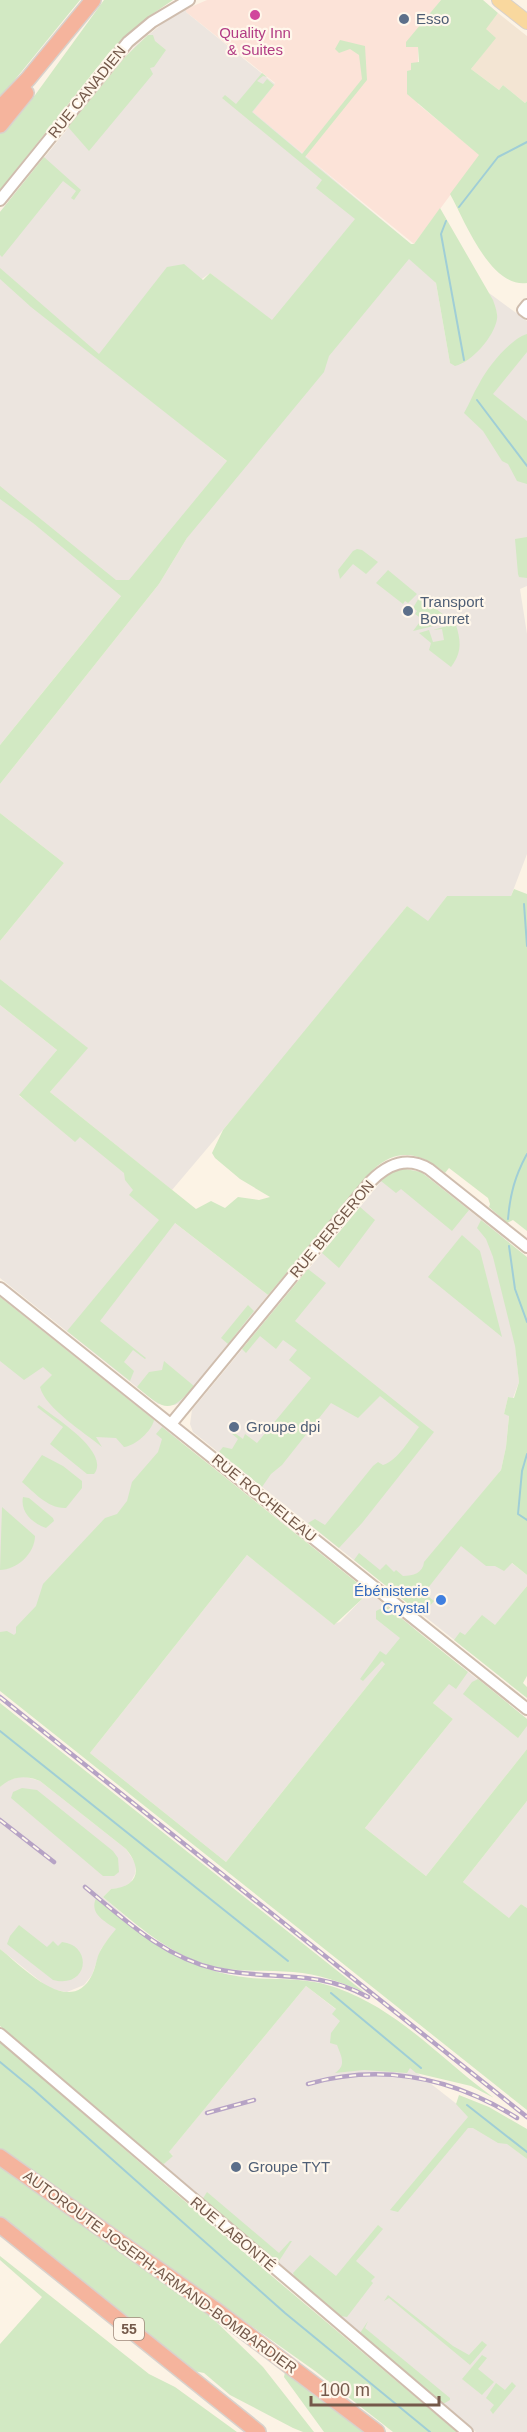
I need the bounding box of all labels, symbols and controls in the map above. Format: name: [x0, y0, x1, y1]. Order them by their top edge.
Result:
marker: Quality Inn & Suites: [248, 8, 262, 22]
place label: Esso: [416, 10, 449, 27]
marker: Esso: [397, 12, 411, 26]
place label: Quality Inn & Suites: [219, 24, 291, 58]
street label: RUE CANADIEN: [44, 42, 129, 141]
place label: Transport Bourret: [420, 593, 484, 627]
marker: Transport Bourret: [401, 604, 415, 618]
street label: RUE BERGERON: [286, 1177, 377, 1281]
place label: Groupe dpi: [246, 1418, 320, 1435]
marker: Groupe dpi: [227, 1420, 241, 1434]
street label: RUE ROCHELEAU: [209, 1450, 320, 1545]
place label: Ébénisterie Crystal: [354, 1582, 429, 1616]
marker: Ébénisterie Crystal: [434, 1593, 448, 1607]
place label: Groupe TYT: [248, 2158, 330, 2175]
marker: Groupe TYT: [229, 2160, 243, 2174]
street label: AUTOROUTE JOSEPH-ARMAND-BOMBARDIER: [20, 2167, 300, 2377]
street label: RUE LABONTÉ: [187, 2193, 279, 2274]
road number: 55: [114, 2318, 144, 2340]
scale bar: [311, 2369, 438, 2407]
text: 100 m: [320, 2380, 370, 2400]

